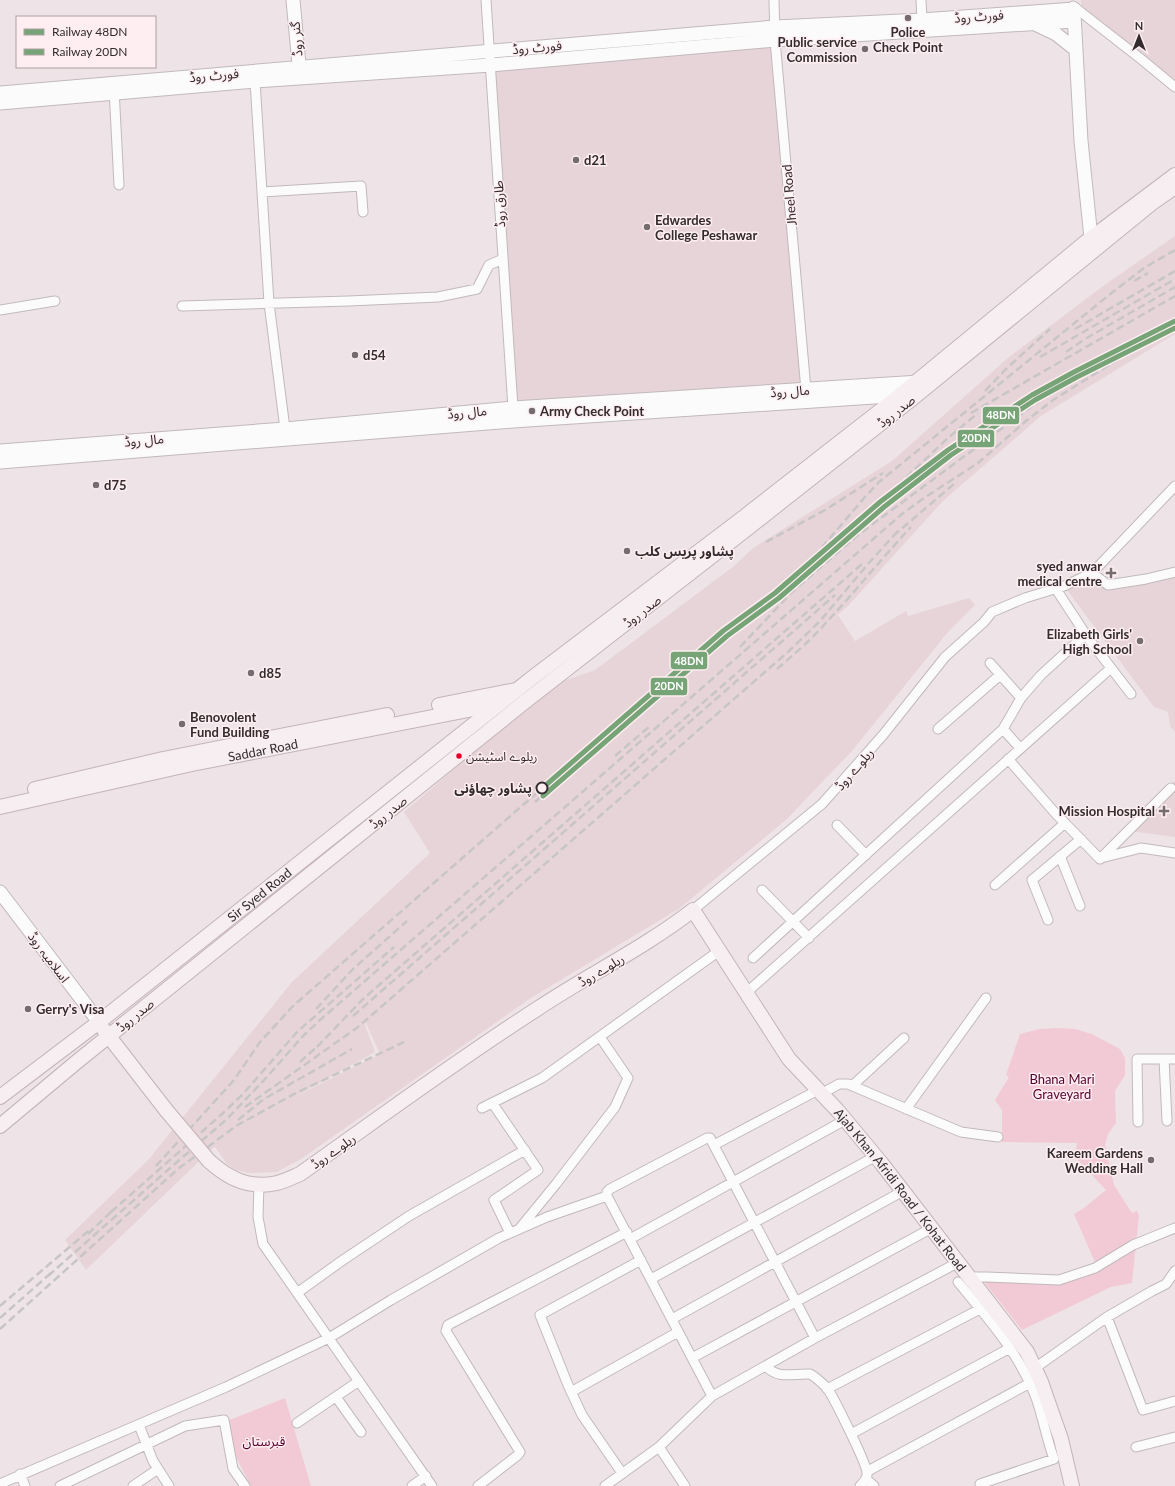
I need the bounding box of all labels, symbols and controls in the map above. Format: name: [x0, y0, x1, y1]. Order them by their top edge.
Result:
street label: فورٹ روڈ: [954, 6, 1005, 26]
marker: Police Check Point: [903, 13, 913, 23]
legend: [16, 16, 156, 68]
north arrow: [1119, 16, 1159, 56]
text: N: [1135, 19, 1143, 32]
street label: گنر روڈ: [286, 20, 305, 57]
text: Railway 48DN: [52, 24, 127, 39]
place label: Police Check Point: [873, 24, 943, 55]
place label: Public service Commission: [778, 34, 857, 65]
street label: فورٹ روڈ: [512, 37, 563, 57]
text: Railway 20DN: [52, 44, 127, 59]
marker: Public service Commission: [860, 44, 870, 54]
street label: فورٹ روڈ: [189, 65, 240, 85]
place label: d21: [584, 152, 606, 168]
marker: d21: [571, 155, 581, 165]
street label: Jheel Road: [778, 164, 800, 226]
street label: طارق روڈ: [490, 180, 508, 228]
place label: Edwardes College Peshawar: [655, 212, 757, 243]
marker: Edwardes College Peshawar: [642, 222, 652, 232]
place label: d54: [363, 347, 386, 363]
marker: d54: [350, 350, 360, 360]
street label: مال روڈ: [770, 382, 811, 401]
street label: صدر روڈ: [874, 391, 918, 431]
street label: مال روڈ: [446, 402, 488, 423]
place label: Army Check Point: [539, 403, 644, 419]
marker: Army Check Point: [527, 406, 537, 416]
line badge: 48DN: [982, 406, 1020, 425]
text: 48DN: [986, 408, 1016, 421]
line badge: 20DN: [957, 429, 995, 448]
street label: مال روڈ: [123, 430, 165, 451]
text: 20DN: [961, 431, 991, 444]
place label: d75: [104, 477, 126, 493]
marker: d75: [91, 480, 101, 490]
place label: پشاور پریس کلب: [635, 543, 734, 560]
marker: پشاور پریس کلب: [622, 546, 632, 556]
place label: syed anwar medical centre: [1017, 558, 1102, 589]
marker: syed anwar medical centre: [1105, 567, 1117, 579]
street label: صدر روڈ: [620, 591, 664, 631]
place label: Elizabeth Girls' High School: [1047, 626, 1132, 657]
marker: Elizabeth Girls' High School: [1135, 636, 1145, 646]
line badge: 48DN: [670, 651, 708, 670]
text: 48DN: [674, 654, 704, 667]
place label: d85: [259, 665, 281, 681]
marker: d85: [246, 668, 256, 678]
line badge: 20DN: [650, 677, 688, 696]
text: 20DN: [654, 679, 684, 692]
place label: Benovolent Fund Building: [190, 709, 269, 740]
marker: Benovolent Fund Building: [177, 719, 187, 729]
street label: Saddar Road: [226, 735, 299, 765]
street label: ریلوے روڈ: [831, 745, 877, 793]
place label: ریلوے اسٹیشن: [466, 749, 537, 764]
marker: ریلوے اسٹیشن: [454, 751, 464, 761]
place label: پشاور چھاؤنی: [454, 780, 532, 797]
marker: پشاور چھاؤنی: [535, 781, 549, 795]
street label: صدر روڈ: [366, 792, 410, 832]
place label: Mission Hospital: [1058, 803, 1155, 819]
marker: Mission Hospital: [1158, 805, 1170, 817]
street label: Sir Syed Road: [224, 864, 295, 925]
street label: اسلامیہ روڈ: [25, 929, 73, 985]
street label: ریلوے روڈ: [575, 950, 627, 990]
street label: صدر روڈ: [113, 995, 157, 1035]
place label: Gerry's Visa: [36, 1001, 104, 1017]
marker: Gerry's Visa: [23, 1004, 33, 1014]
park label: Bhana Mari Graveyard: [1029, 1071, 1095, 1102]
street label: Ajab Khan Afridi Road / Kohat Road: [831, 1105, 970, 1274]
street label: ریلوے روڈ: [308, 1130, 358, 1172]
place label: Kareem Gardens Wedding Hall: [1047, 1145, 1143, 1176]
marker: Kareem Gardens Wedding Hall: [1146, 1155, 1156, 1165]
park label: قبرستان: [243, 1433, 286, 1450]

